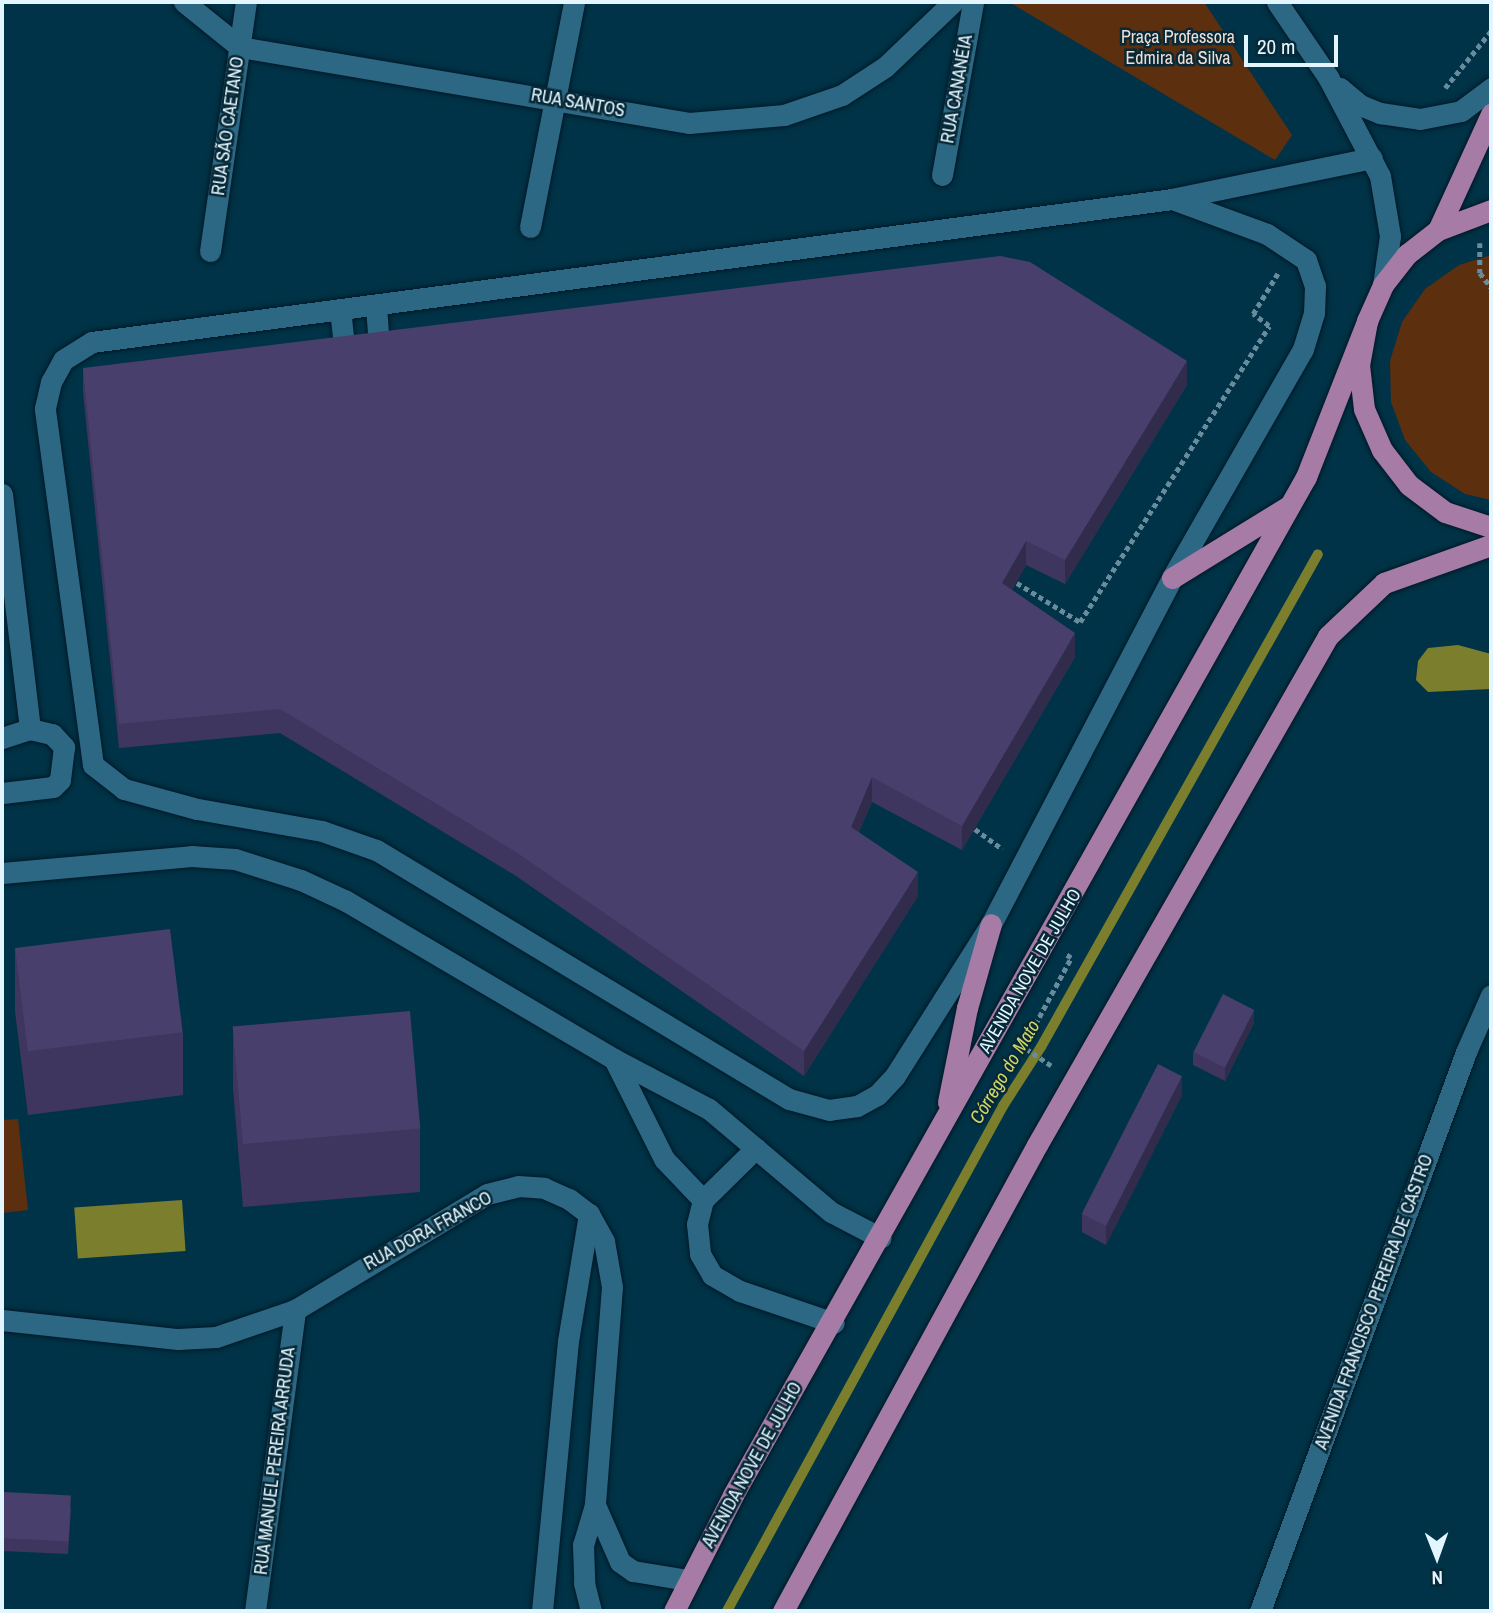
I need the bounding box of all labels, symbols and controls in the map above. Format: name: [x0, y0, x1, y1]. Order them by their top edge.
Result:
scale bar: [1248, 21, 1342, 65]
park label: Praça Professora Edmira da Silva: [1121, 27, 1235, 70]
text: 20 m: [1257, 32, 1295, 61]
street label: RUA CANANÉIA: [937, 33, 977, 145]
street label: RUA SÃO CAETANO: [208, 55, 248, 197]
street label: RUA SANTOS: [529, 84, 627, 122]
street label: AVENIDA NOVE DE JULHO: [974, 885, 1086, 1057]
water label: Córrego do Mato: [965, 1016, 1045, 1128]
street label: AVENIDA FRANCISCO PEREIRA DE CASTRO: [1310, 1151, 1438, 1453]
street label: RUA DORA FRANCO: [360, 1187, 496, 1275]
street label: RUA MANUEL PEREIRA ARRUDA: [250, 1345, 300, 1577]
street label: AVENIDA NOVE DE JULHO: [697, 1378, 807, 1552]
north arrow: [1402, 1522, 1472, 1592]
text: N: [1432, 1565, 1443, 1591]

